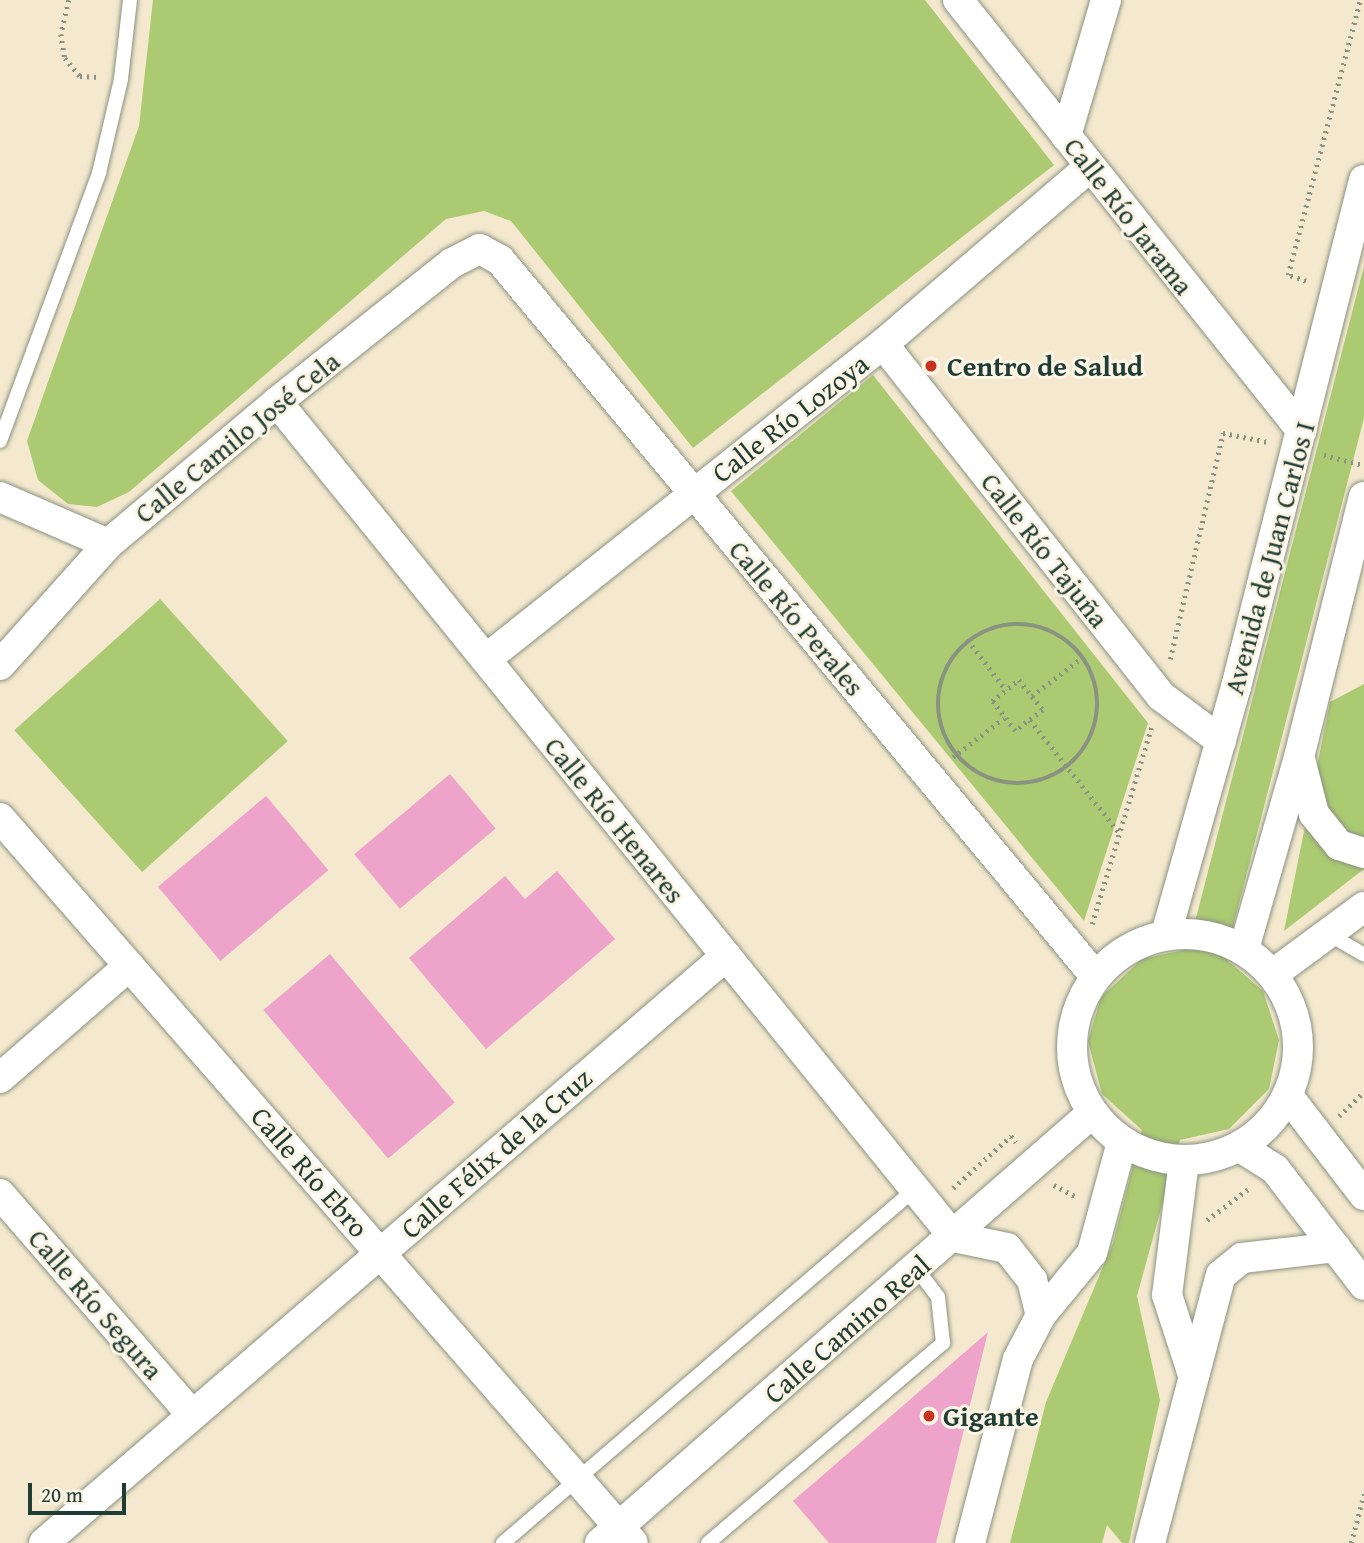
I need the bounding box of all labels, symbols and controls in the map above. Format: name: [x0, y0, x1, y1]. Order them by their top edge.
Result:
street label: Calle Río Jarama: [1057, 131, 1201, 301]
street label: Calle Camilo José Cela: [128, 344, 346, 530]
street label: Calle Río Lozoya: [705, 347, 875, 489]
place label: Centro de Salud: [947, 349, 1143, 383]
marker: Centro de Salud: [921, 356, 941, 376]
street label: Avenida de Juan Carlos I: [1216, 418, 1322, 698]
street label: Calle Río Tajuña: [974, 466, 1116, 634]
street label: Calle Río Perales: [722, 533, 872, 703]
street label: Calle Río Henares: [538, 730, 692, 910]
street label: Calle Félix de la Cruz: [394, 1061, 598, 1245]
street label: Calle Río Ebro: [244, 1100, 376, 1244]
street label: Calle Río Segura: [22, 1222, 170, 1386]
street label: Calle Camino Real: [757, 1248, 937, 1410]
place label: Gigante: [943, 1399, 1039, 1433]
marker: Gigante: [921, 1408, 937, 1424]
scale bar: [32, 1470, 130, 1514]
text: 20 m: [41, 1479, 83, 1510]

